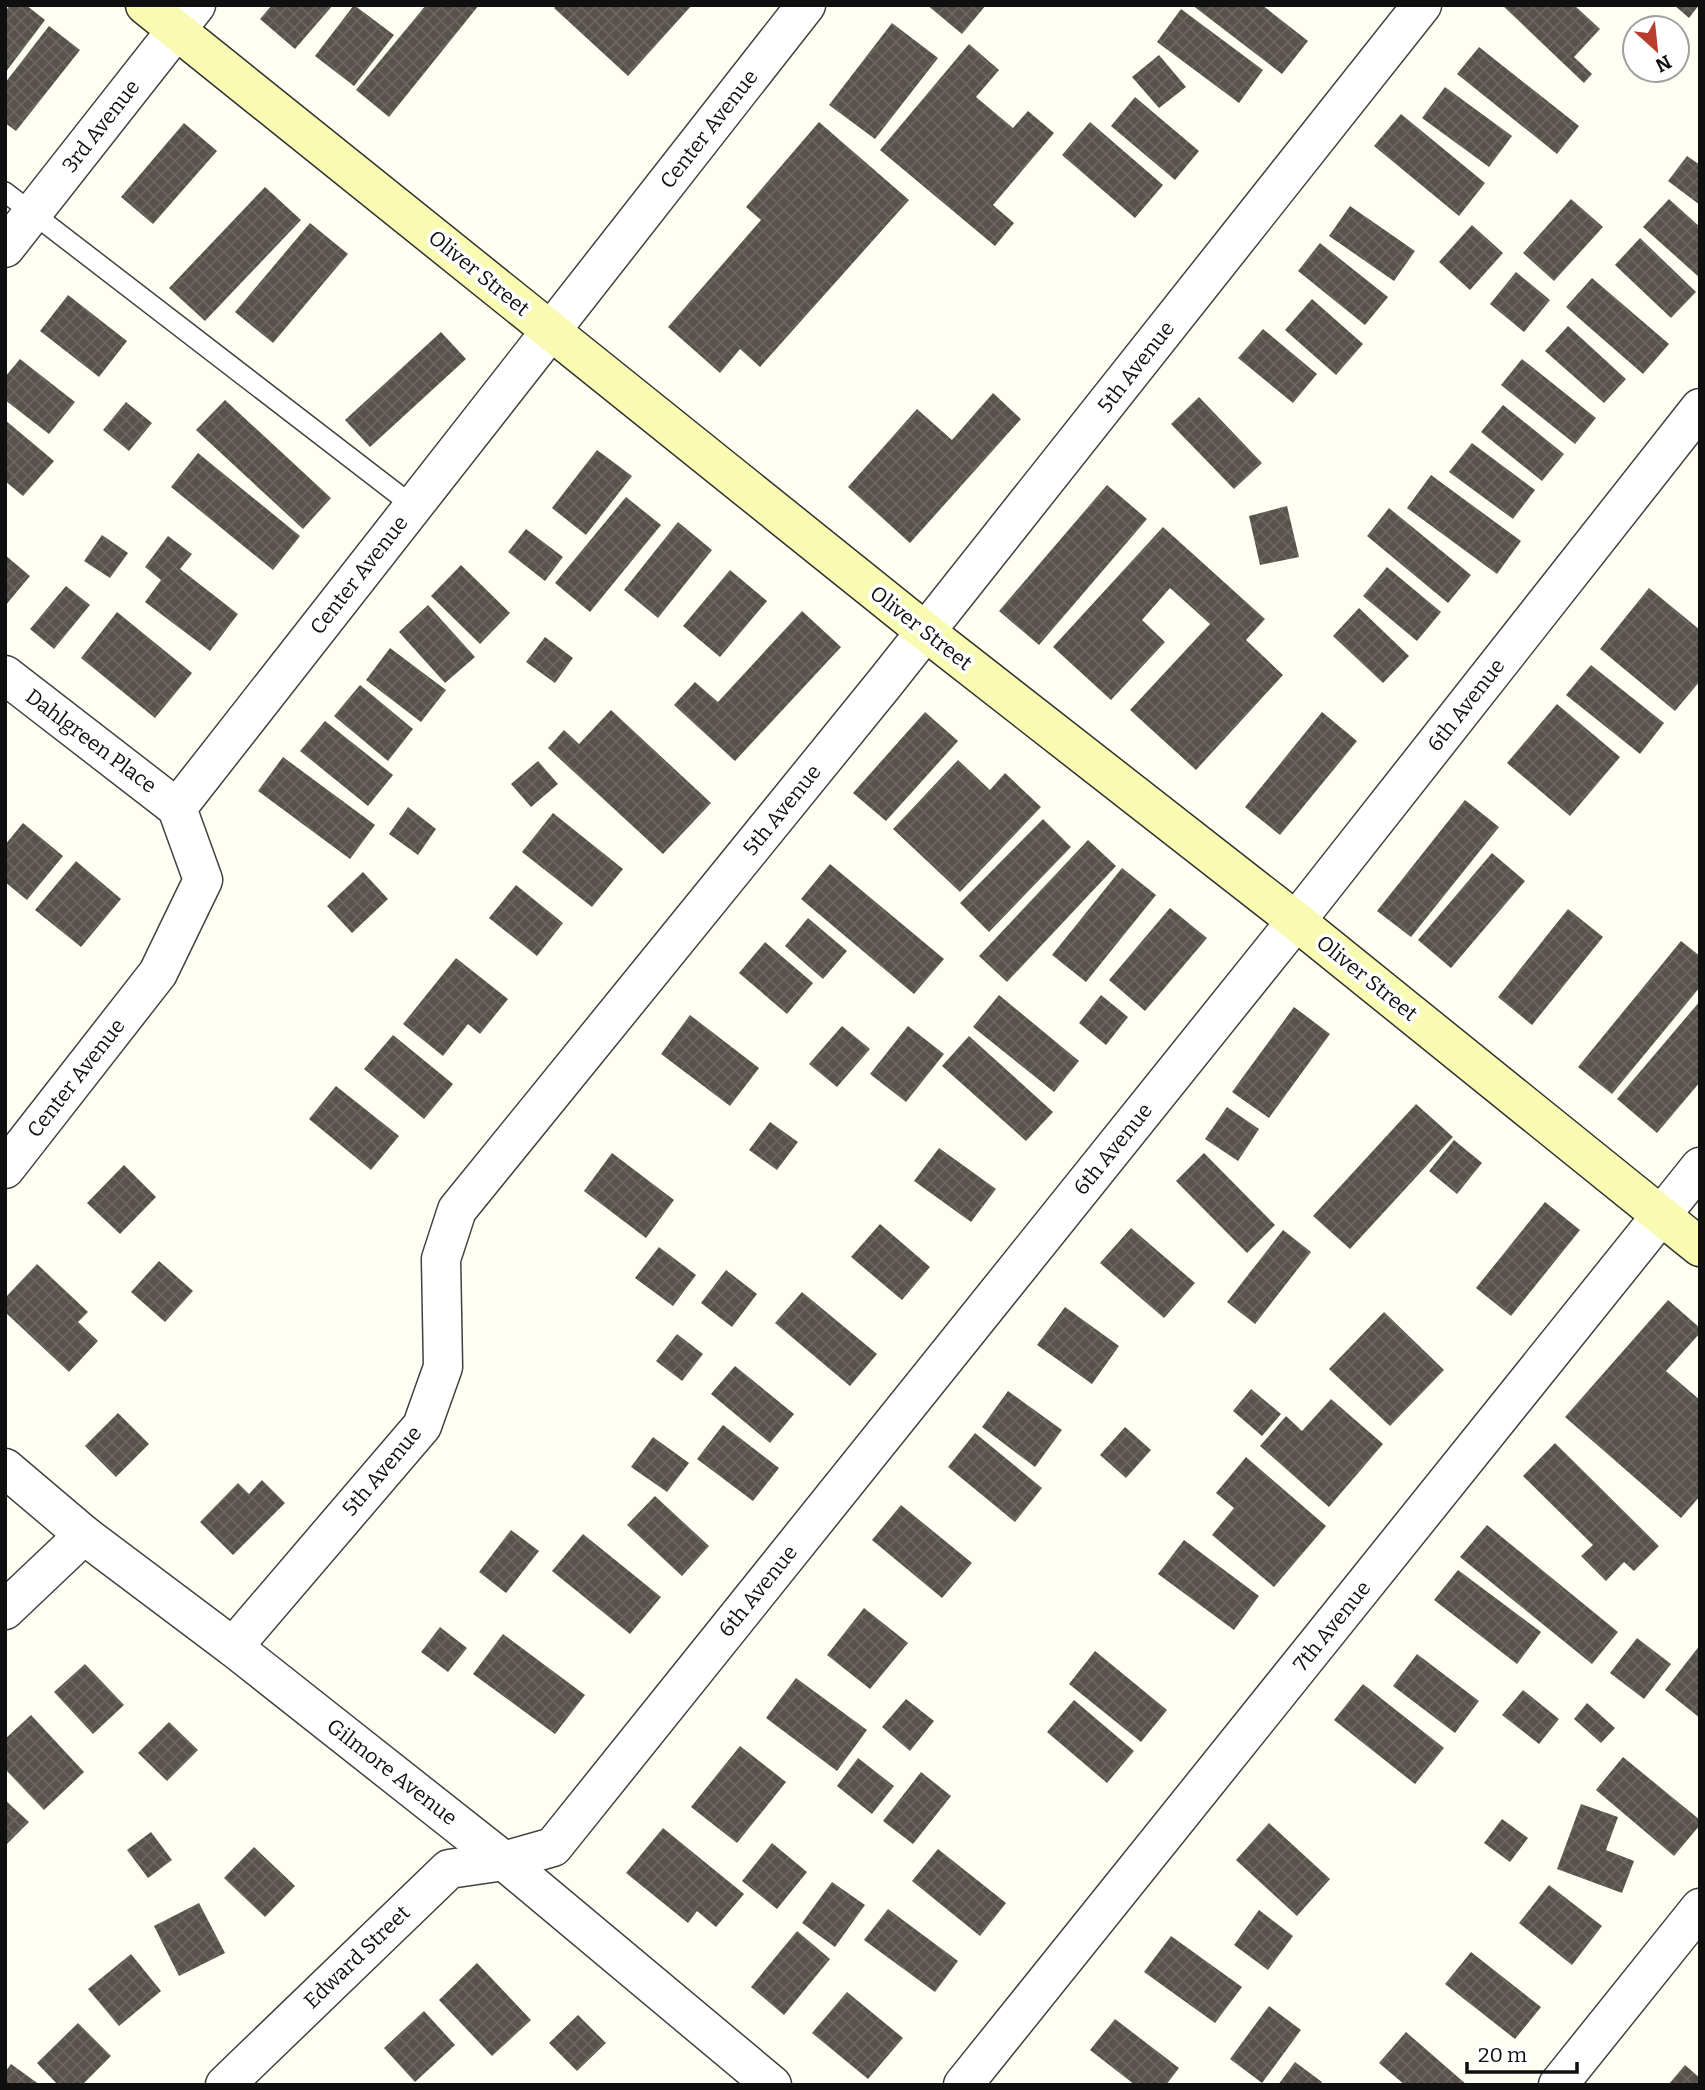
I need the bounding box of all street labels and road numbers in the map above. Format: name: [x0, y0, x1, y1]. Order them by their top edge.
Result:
street label: Center Avenue: [654, 64, 764, 194]
street label: 3rd Avenue: [57, 74, 145, 178]
street label: Oliver Street: [423, 224, 535, 322]
street label: 5th Avenue: [1092, 316, 1180, 418]
street label: Center Avenue: [304, 510, 414, 640]
street label: Oliver Street: [865, 580, 978, 676]
street label: 6th Avenue: [1422, 653, 1510, 757]
street label: Dahlgreen Place: [20, 683, 162, 799]
street label: 5th Avenue: [737, 759, 827, 861]
street label: Oliver Street: [1311, 929, 1423, 1027]
street label: Center Avenue: [21, 1013, 131, 1143]
street label: 6th Avenue: [1068, 1098, 1158, 1200]
street label: 5th Avenue: [337, 1421, 427, 1521]
street label: 6th Avenue: [713, 1540, 803, 1642]
street label: 7th Avenue: [1288, 1575, 1376, 1677]
street label: Gilmore Avenue: [322, 1713, 462, 1831]
street label: Edward Street: [299, 1900, 416, 2014]

